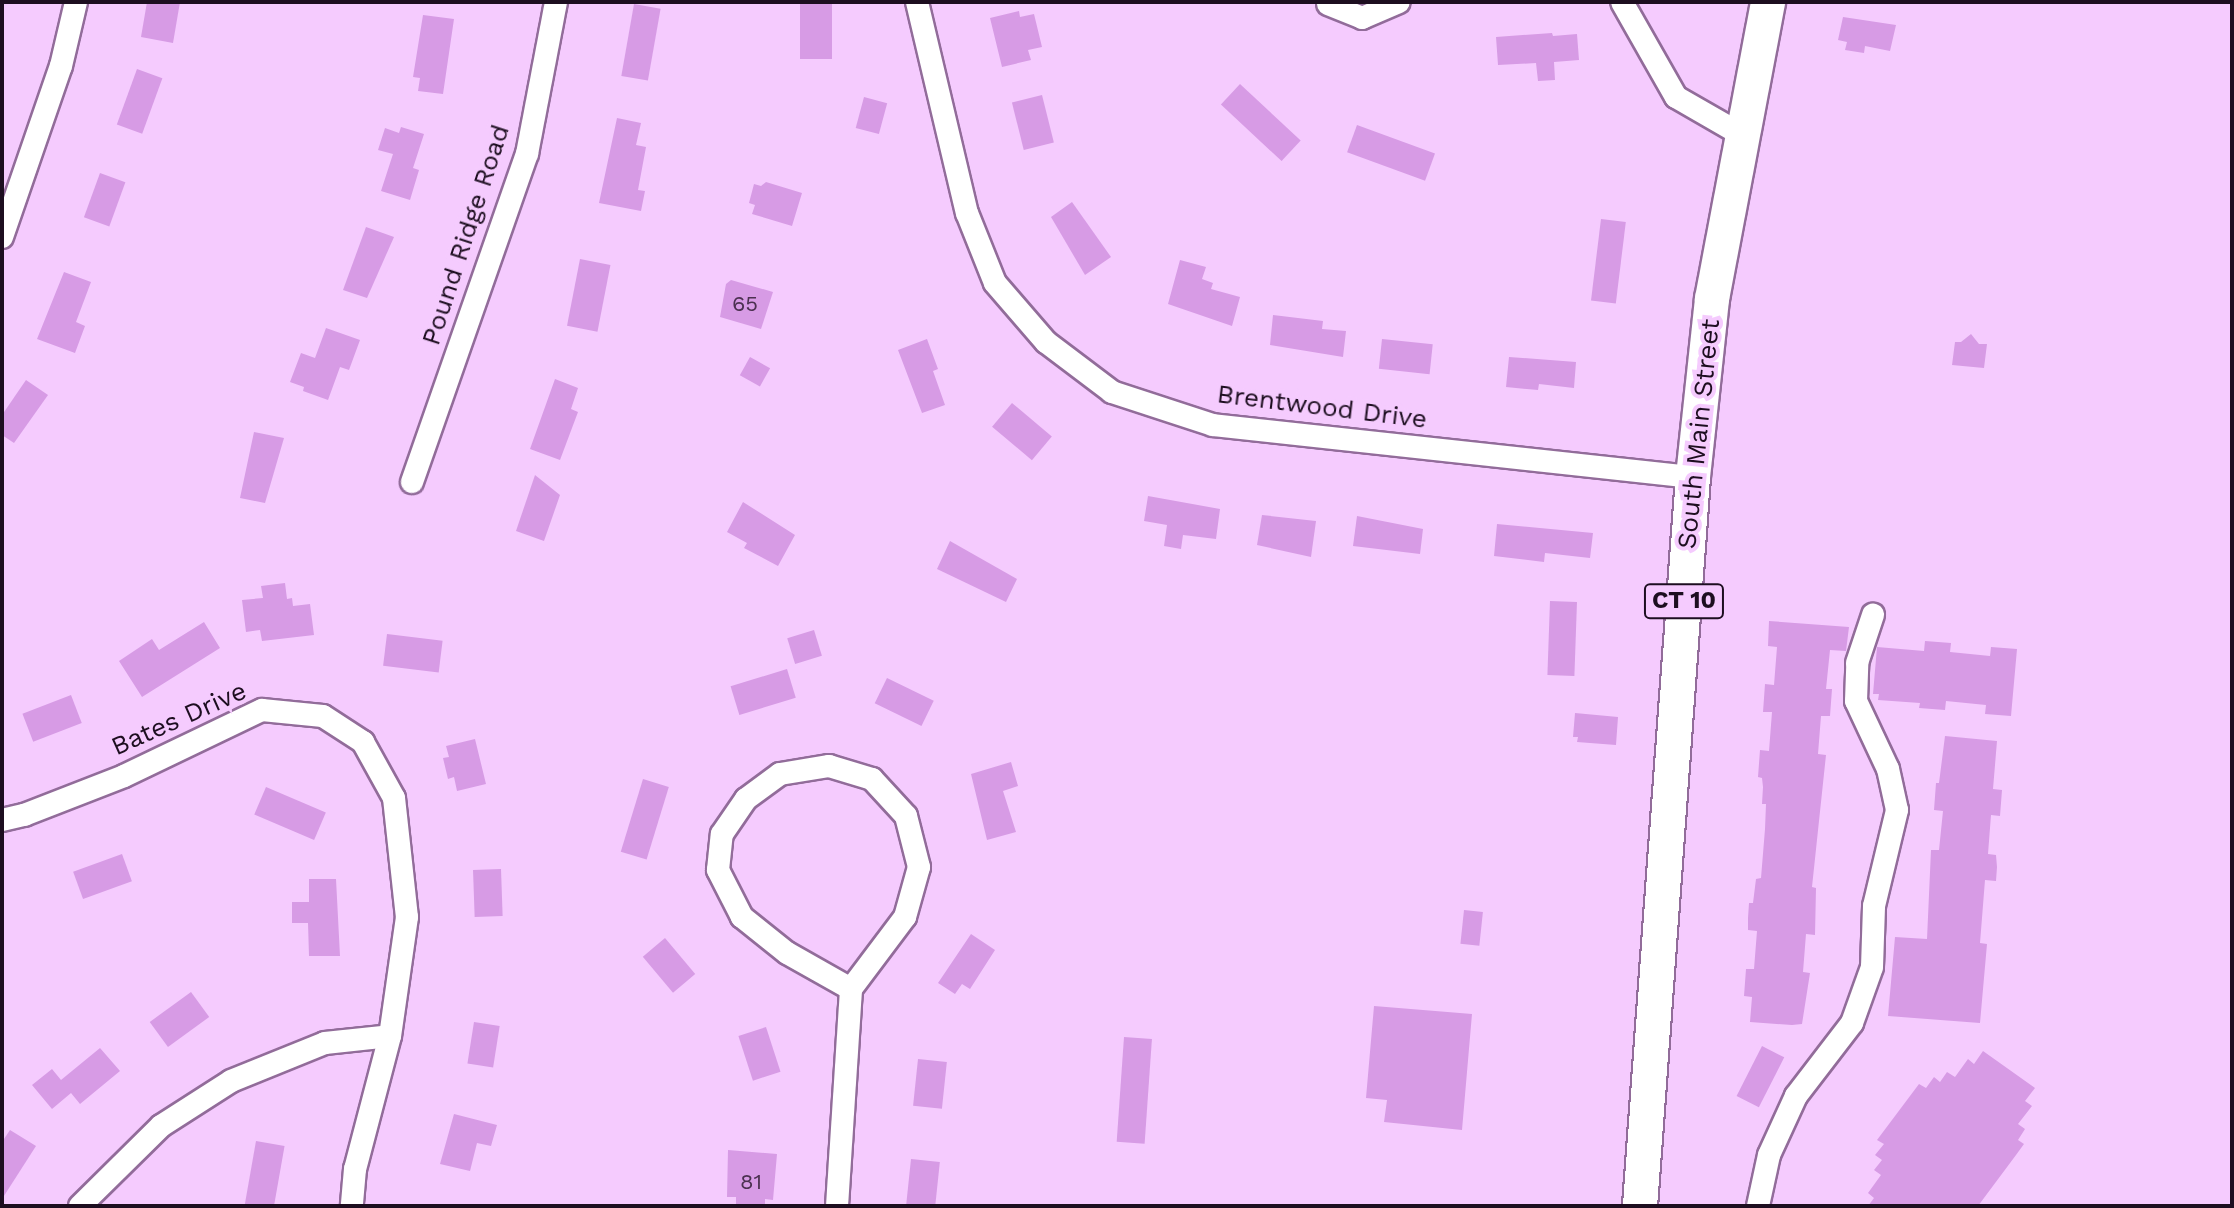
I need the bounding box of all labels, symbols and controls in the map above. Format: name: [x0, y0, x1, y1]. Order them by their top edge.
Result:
street label: Pound Ridge Road: [416, 121, 516, 349]
house number: 65: [732, 291, 758, 317]
street label: South Main Street: [1671, 317, 1727, 551]
street label: Brentwood Drive: [1215, 379, 1429, 435]
road number: CT 10: [1642, 581, 1726, 621]
street label: Bates Drive: [107, 675, 251, 763]
house number: 81: [740, 1169, 762, 1195]

